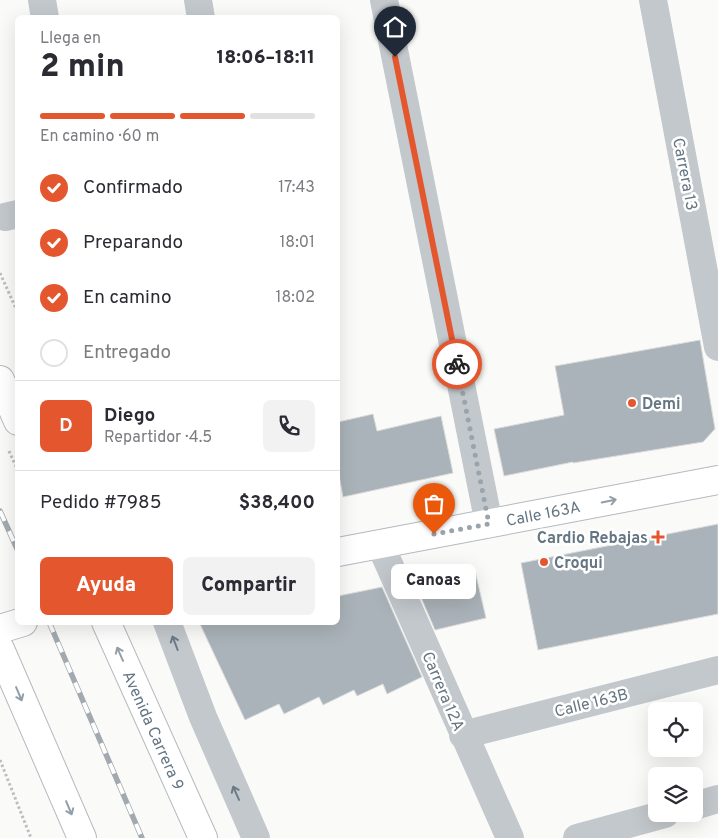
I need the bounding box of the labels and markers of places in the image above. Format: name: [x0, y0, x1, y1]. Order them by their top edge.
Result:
pin: [374, 6, 416, 57]
place label: Demi: [642, 395, 681, 415]
marker: Demi: [626, 397, 638, 409]
pin: [413, 483, 455, 534]
place label: Cardio Rebajas: [537, 529, 648, 549]
marker: Cardio Rebajas: [652, 531, 664, 543]
place label: Croqui: [554, 554, 603, 574]
marker: Croqui: [538, 556, 550, 568]
callout: Canoas: [392, 564, 476, 599]

